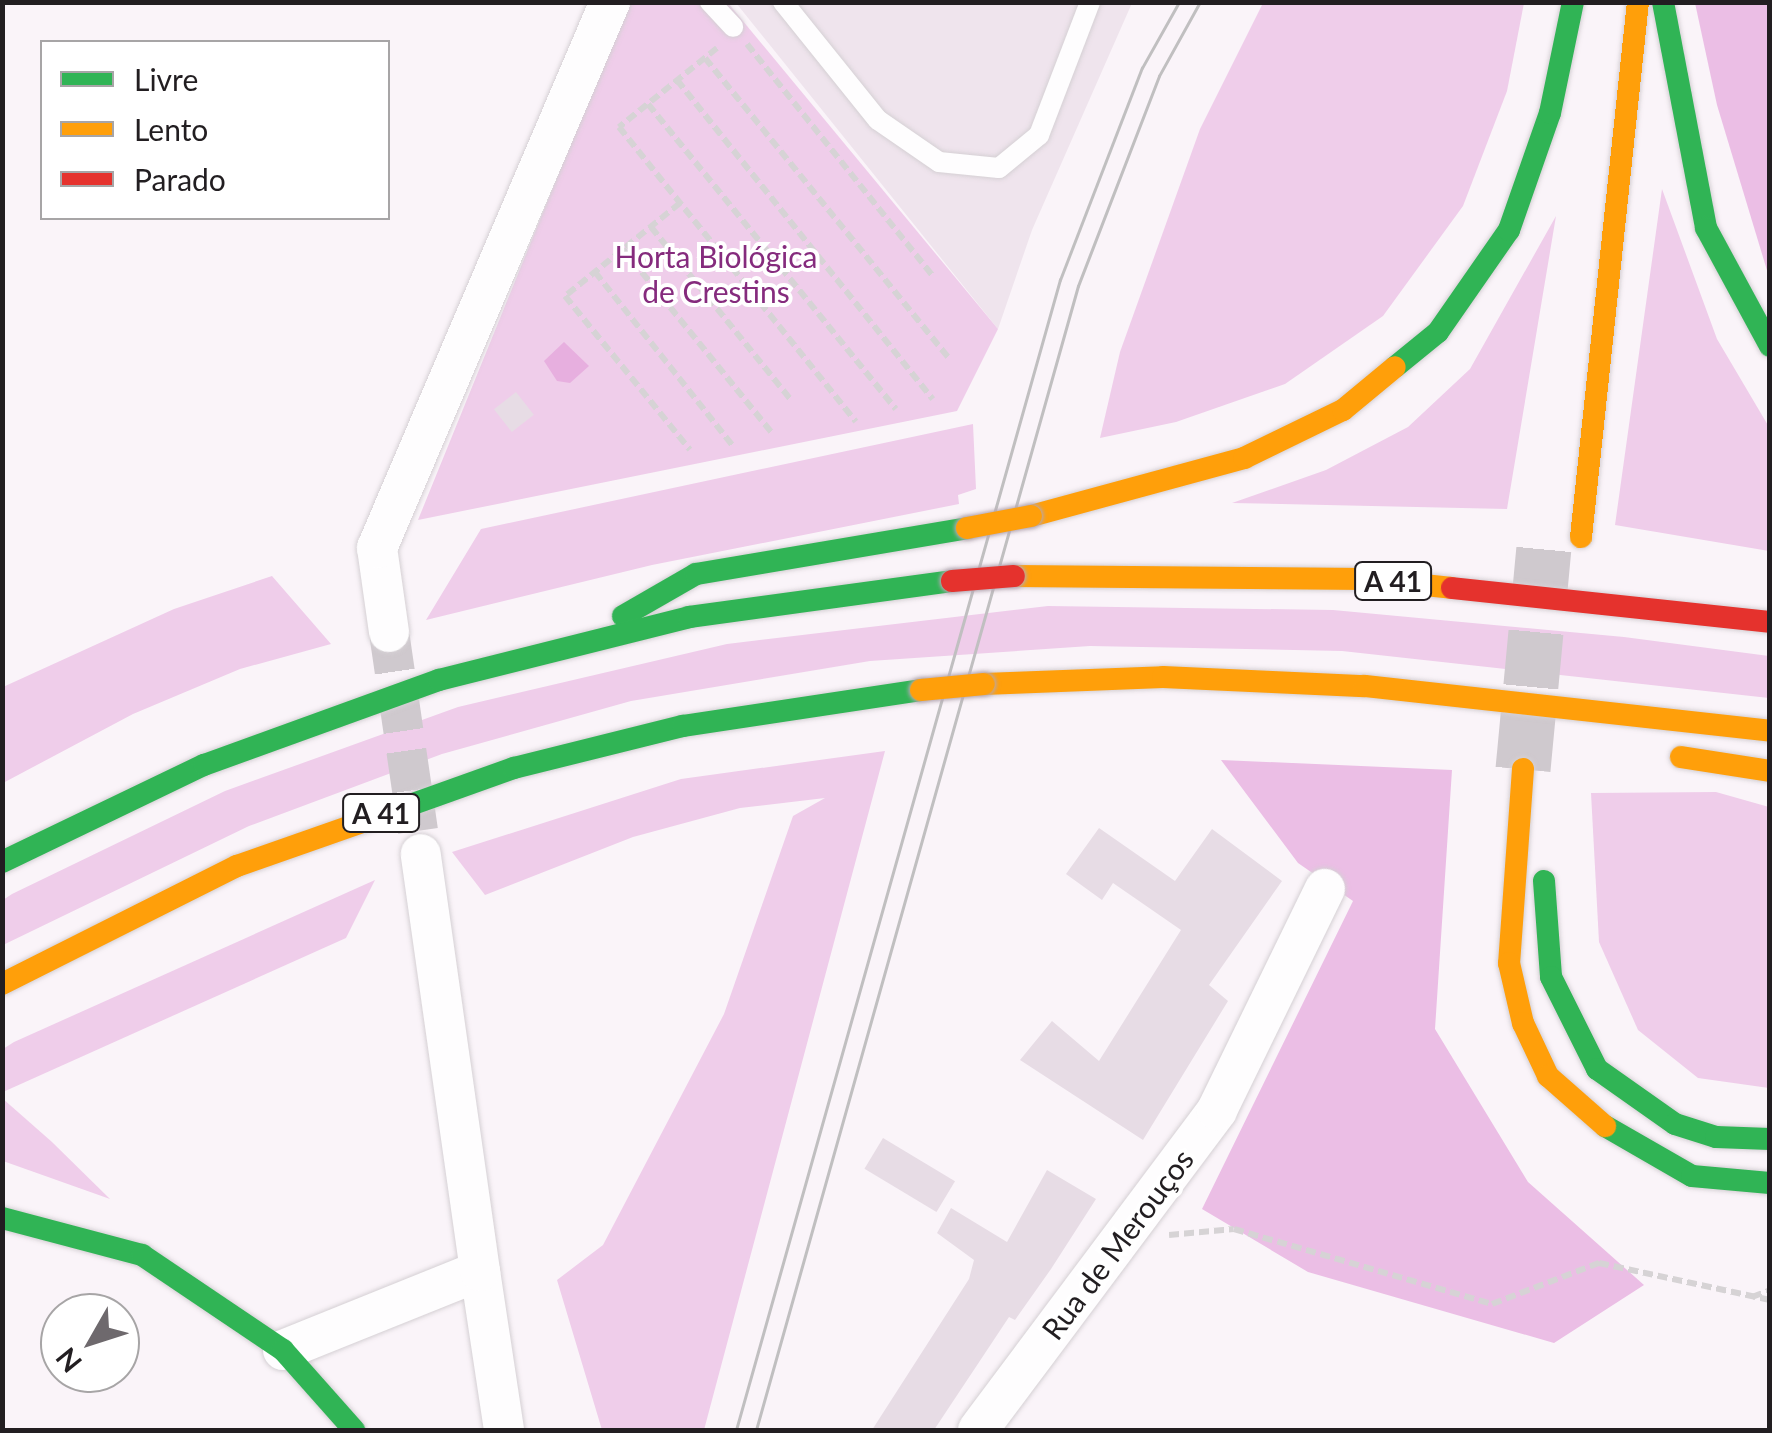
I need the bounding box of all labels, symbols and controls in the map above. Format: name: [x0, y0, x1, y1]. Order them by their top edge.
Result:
legend: [40, 40, 390, 220]
text: Livre: [134, 61, 198, 97]
text: Lento: [134, 111, 208, 147]
text: Parado: [134, 161, 226, 197]
park label: Horta Biológica de Crestins: [614, 238, 818, 308]
road number: A 41: [1353, 558, 1433, 604]
road number: A 41: [341, 790, 421, 836]
street label: Rua de Merouços: [1034, 1142, 1200, 1346]
north arrow: [40, 1293, 140, 1393]
text: N: [48, 1342, 88, 1380]

